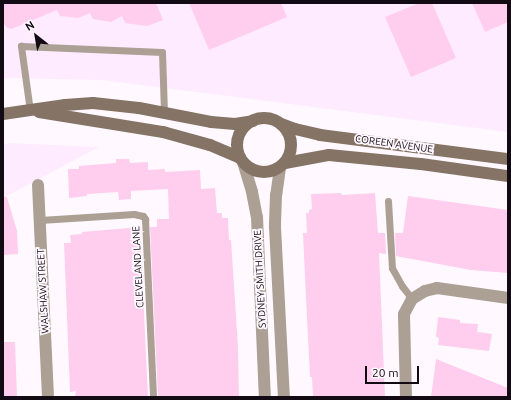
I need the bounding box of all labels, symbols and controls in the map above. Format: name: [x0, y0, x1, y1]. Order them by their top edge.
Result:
north arrow: [16, 16, 56, 56]
text: N: [23, 18, 36, 33]
street label: COREEN AVENUE: [354, 133, 434, 155]
street label: CLEVELAND LANE: [130, 226, 146, 308]
street label: SYDNEY SMITH DRIVE: [251, 230, 269, 328]
street label: WALSHAW STREET: [35, 248, 51, 334]
scale bar: [367, 358, 421, 384]
text: 20 m: [372, 366, 399, 379]

